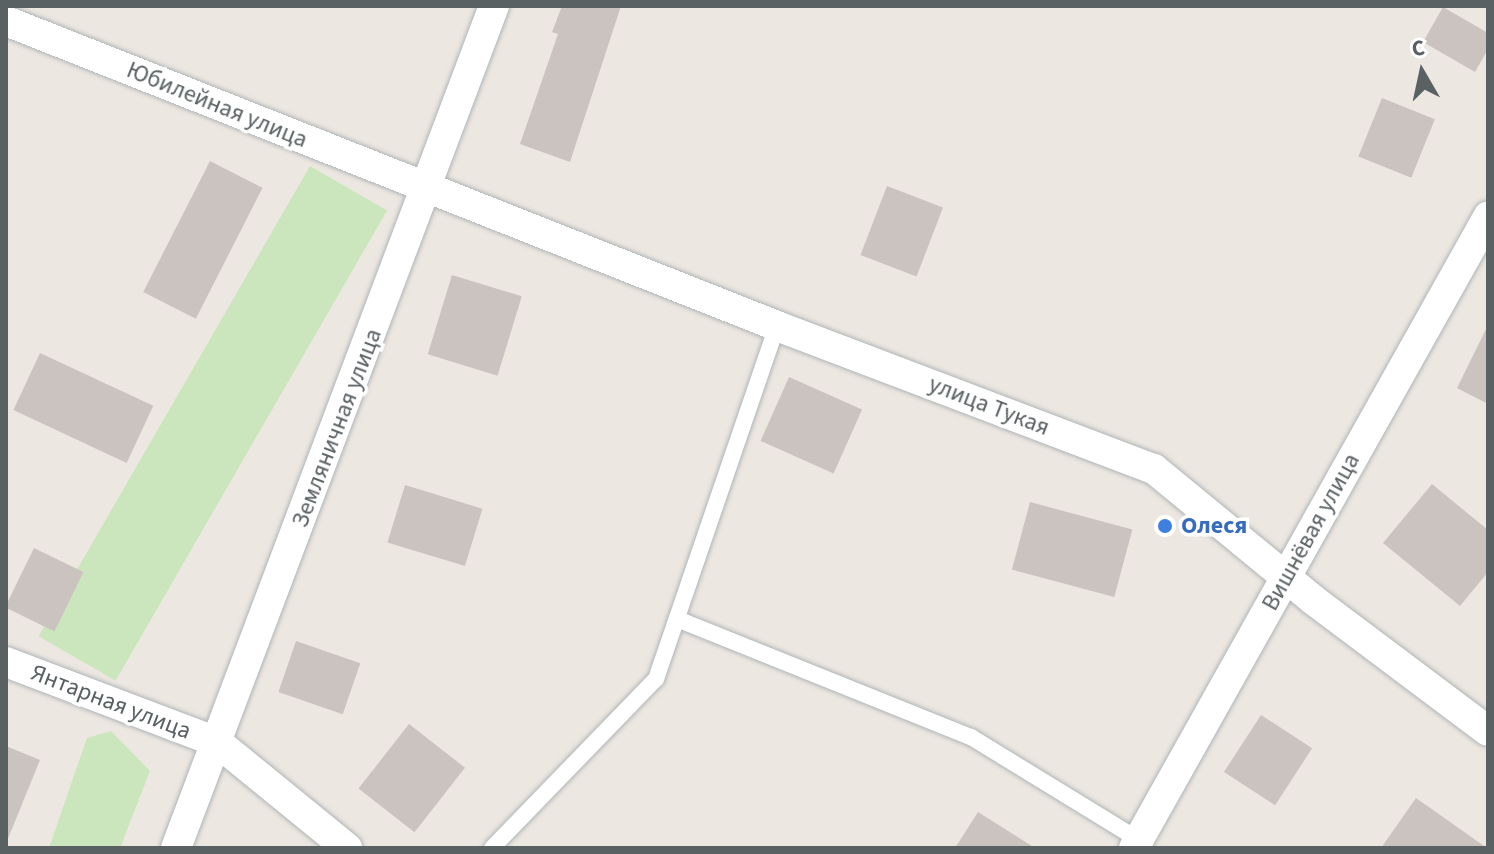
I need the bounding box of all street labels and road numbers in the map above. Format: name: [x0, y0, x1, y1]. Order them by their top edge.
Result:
street label: Юбилейная улица: [122, 56, 312, 154]
street label: Земляничная улица: [286, 325, 388, 531]
street label: улица Тукая: [925, 370, 1053, 442]
street label: Вишнёвая улица: [1256, 448, 1366, 616]
street label: Янтарная улица: [27, 658, 195, 746]

